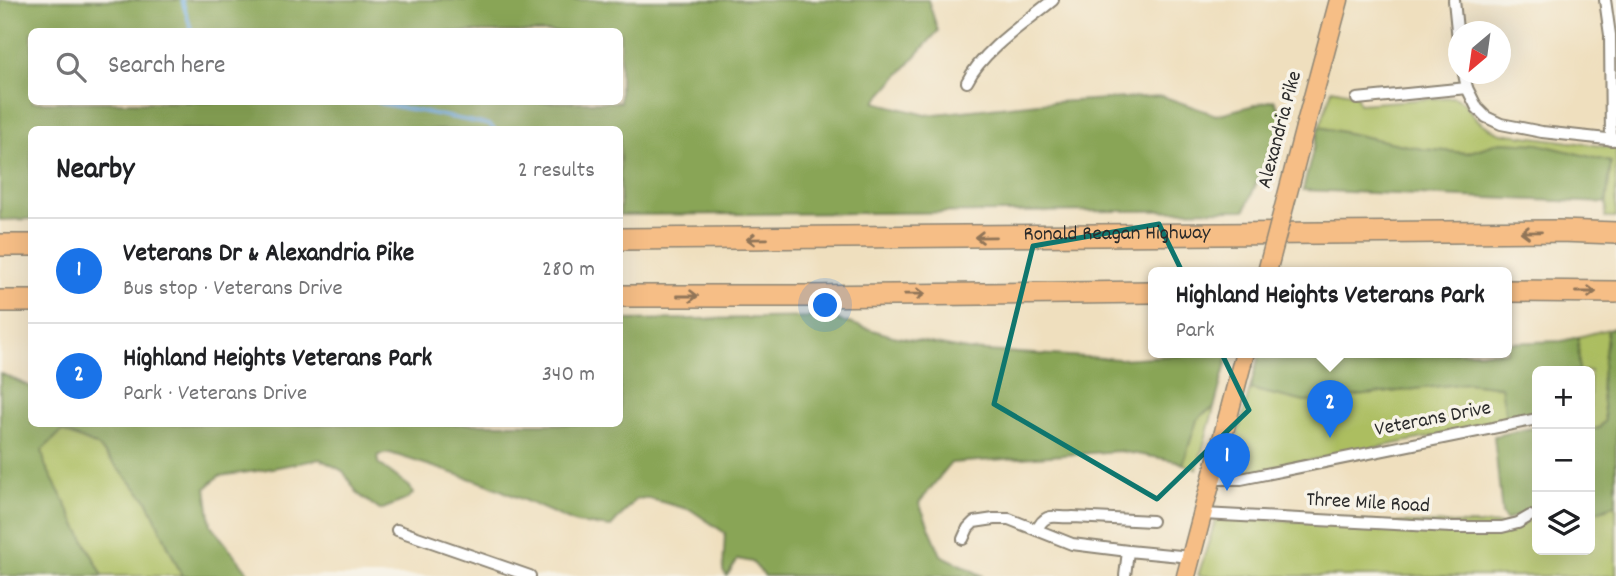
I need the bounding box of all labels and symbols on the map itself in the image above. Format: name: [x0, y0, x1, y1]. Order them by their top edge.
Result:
north arrow: [1448, 21, 1511, 84]
street label: Alexandria Pike: [1251, 68, 1311, 192]
street label: Ronald Reagan Highway: [1023, 219, 1211, 251]
one-way arrow: [1519, 225, 1542, 238]
one-way arrow: [973, 230, 996, 244]
one-way arrow: [746, 232, 769, 246]
one-way arrow: [1574, 285, 1597, 298]
one-way arrow: [903, 287, 926, 300]
your location: [808, 288, 842, 322]
one-way arrow: [676, 289, 699, 303]
pin: 2: [1307, 380, 1353, 438]
street label: Veterans Drive: [1372, 394, 1494, 446]
pin: 1: [1204, 433, 1250, 491]
street label: Three Mile Road: [1306, 486, 1430, 522]

